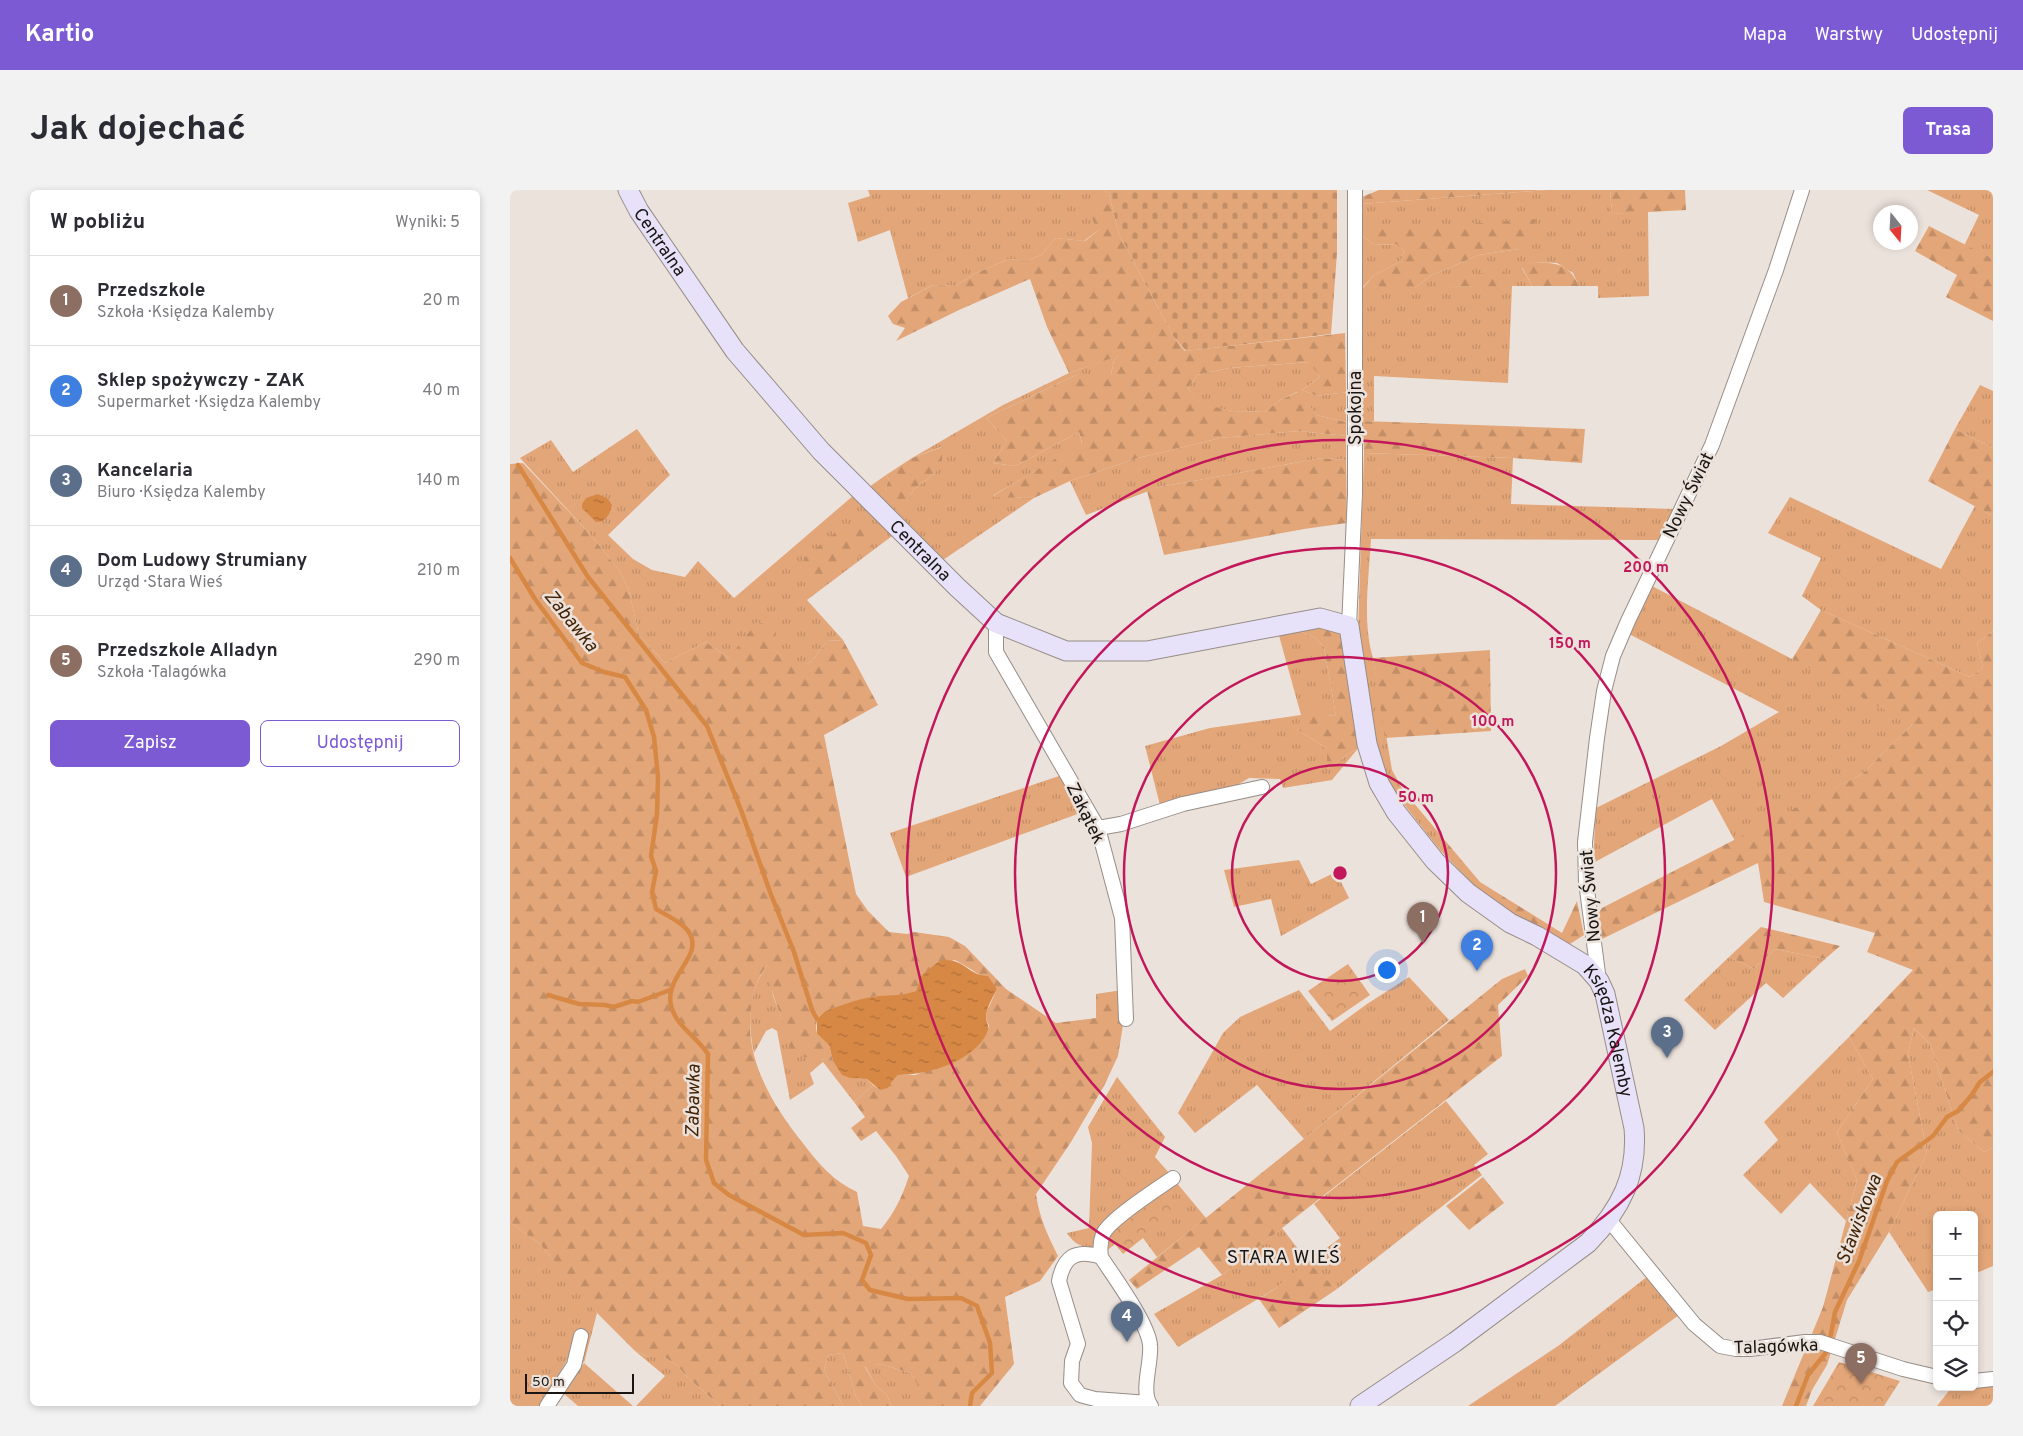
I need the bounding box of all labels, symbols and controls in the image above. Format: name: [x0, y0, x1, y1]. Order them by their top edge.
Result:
text: Kartio: [25, 20, 94, 50]
text: Mapa: [1743, 24, 1787, 47]
text: Warstwy: [1815, 24, 1883, 47]
text: Udostępnij: [1911, 24, 1998, 47]
button: Trasa: [1903, 107, 1993, 154]
text: Jak dojechać: [30, 108, 246, 152]
street label: Centralna: [627, 204, 690, 281]
north arrow: [1873, 205, 1918, 250]
text: W pobliżu: [50, 209, 145, 236]
text: Wyniki: 5: [395, 213, 460, 233]
text: Przedszkole: [97, 279, 205, 303]
text: 1: [63, 291, 69, 311]
text: 20 m: [423, 291, 460, 311]
text: Szkoła · Księdza Kalemby: [97, 303, 274, 323]
text: Sklep spożywczy - ZAK: [97, 369, 305, 393]
street label: Spokojna: [1345, 371, 1368, 445]
text: 2: [61, 381, 71, 401]
text: 40 m: [422, 381, 460, 401]
text: Supermarket · Księdza Kalemby: [97, 393, 321, 413]
street label: Nowy Świat: [1657, 448, 1720, 542]
text: Kancelaria: [97, 459, 193, 483]
text: 3: [61, 471, 71, 491]
text: 140 m: [417, 471, 460, 491]
text: Biuro · Księdza Kalemby: [97, 483, 266, 503]
street label: Centralna: [884, 516, 955, 587]
text: Dom Ludowy Strumiany: [97, 549, 307, 573]
text: 200 m: [1623, 559, 1669, 578]
text: 4: [61, 561, 71, 581]
text: 210 m: [417, 561, 460, 581]
text: Urząd · Stara Wieś: [97, 573, 223, 593]
water label: Zabawka: [538, 585, 603, 657]
text: 150 m: [1549, 635, 1591, 654]
text: Przedszkole Alladyn: [97, 639, 278, 663]
text: 5: [61, 651, 71, 671]
text: 290 m: [413, 651, 460, 671]
text: Szkoła · Talagówka: [97, 663, 226, 683]
text: 100 m: [1472, 713, 1514, 732]
button: Zapisz: [50, 720, 250, 767]
button: Udostępnij: [260, 720, 460, 767]
street label: Zakątek: [1060, 779, 1109, 848]
text: 50 m: [1398, 789, 1434, 808]
street label: Nowy Świat: [1574, 849, 1607, 943]
centre of rings: [1331, 864, 1349, 882]
pin: 1: [1407, 902, 1439, 943]
pin: 2: [1461, 930, 1493, 971]
your location: [1374, 957, 1400, 983]
street label: Księdza Kalemby: [1577, 960, 1637, 1099]
pin: 3: [1651, 1017, 1683, 1058]
water label: Zabawka: [681, 1064, 707, 1138]
water label: Stawiskowa: [1832, 1171, 1888, 1268]
map controls: [1933, 1211, 1978, 1391]
button: +: [1933, 1211, 1978, 1256]
district label: STARA WIEŚ: [1227, 1245, 1341, 1270]
button: −: [1933, 1256, 1978, 1301]
pin: 4: [1111, 1301, 1143, 1342]
button: locate: [1933, 1301, 1978, 1346]
street label: Talagówka: [1733, 1335, 1819, 1360]
pin: 5: [1845, 1343, 1877, 1384]
button: layers: [1933, 1346, 1978, 1391]
scale bar: [525, 1371, 634, 1394]
text: 50 m: [532, 1374, 565, 1391]

